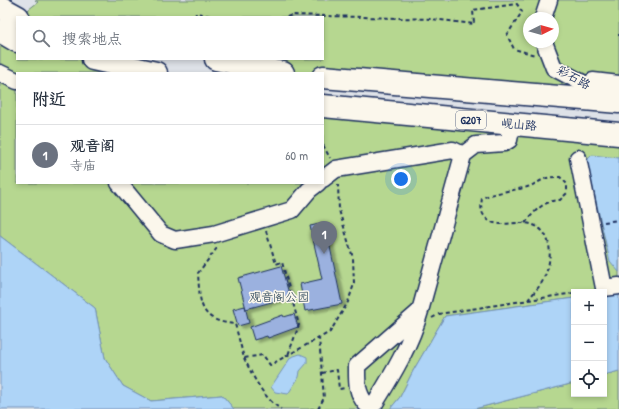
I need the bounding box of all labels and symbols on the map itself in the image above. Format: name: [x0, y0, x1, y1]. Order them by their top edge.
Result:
north arrow: [523, 12, 559, 48]
street label: 彩石路: [554, 61, 594, 93]
road number: G207: [456, 111, 486, 129]
street label: 岘山路: [500, 114, 538, 134]
your location: [391, 169, 411, 189]
pin: 1: [311, 221, 337, 254]
park label: 观音阁公园: [249, 288, 309, 305]

